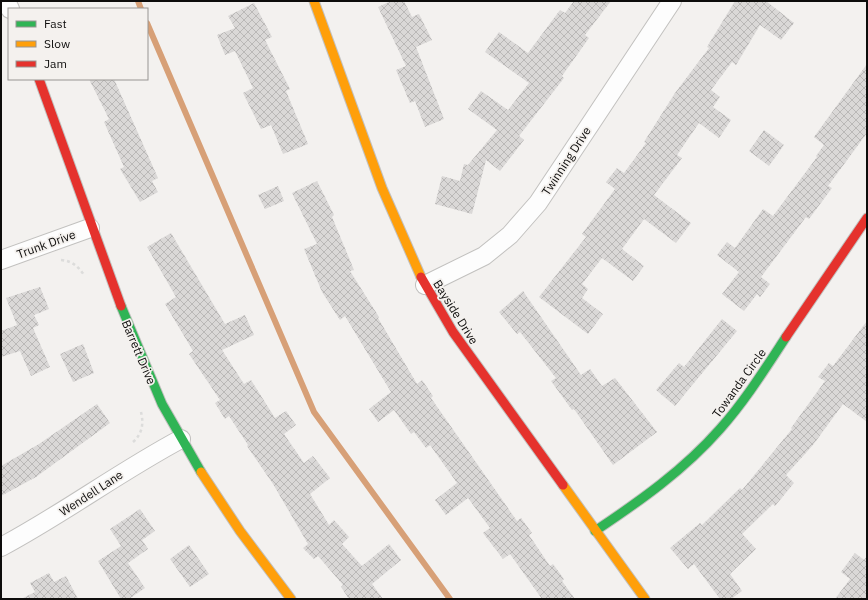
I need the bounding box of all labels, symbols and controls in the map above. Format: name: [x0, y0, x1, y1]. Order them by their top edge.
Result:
legend: [8, 8, 148, 80]
text: Fast: [44, 16, 67, 31]
text: Slow: [44, 36, 70, 51]
text: Jam: [44, 56, 67, 71]
street label: Twinning Drive: [538, 123, 594, 198]
street label: Trunk Drive: [15, 226, 78, 262]
street label: Bayside Drive: [430, 277, 482, 347]
street label: Barrett Drive: [119, 317, 159, 387]
street label: Towanda Circle: [709, 345, 769, 421]
street label: Wendell Lane: [56, 467, 126, 519]

